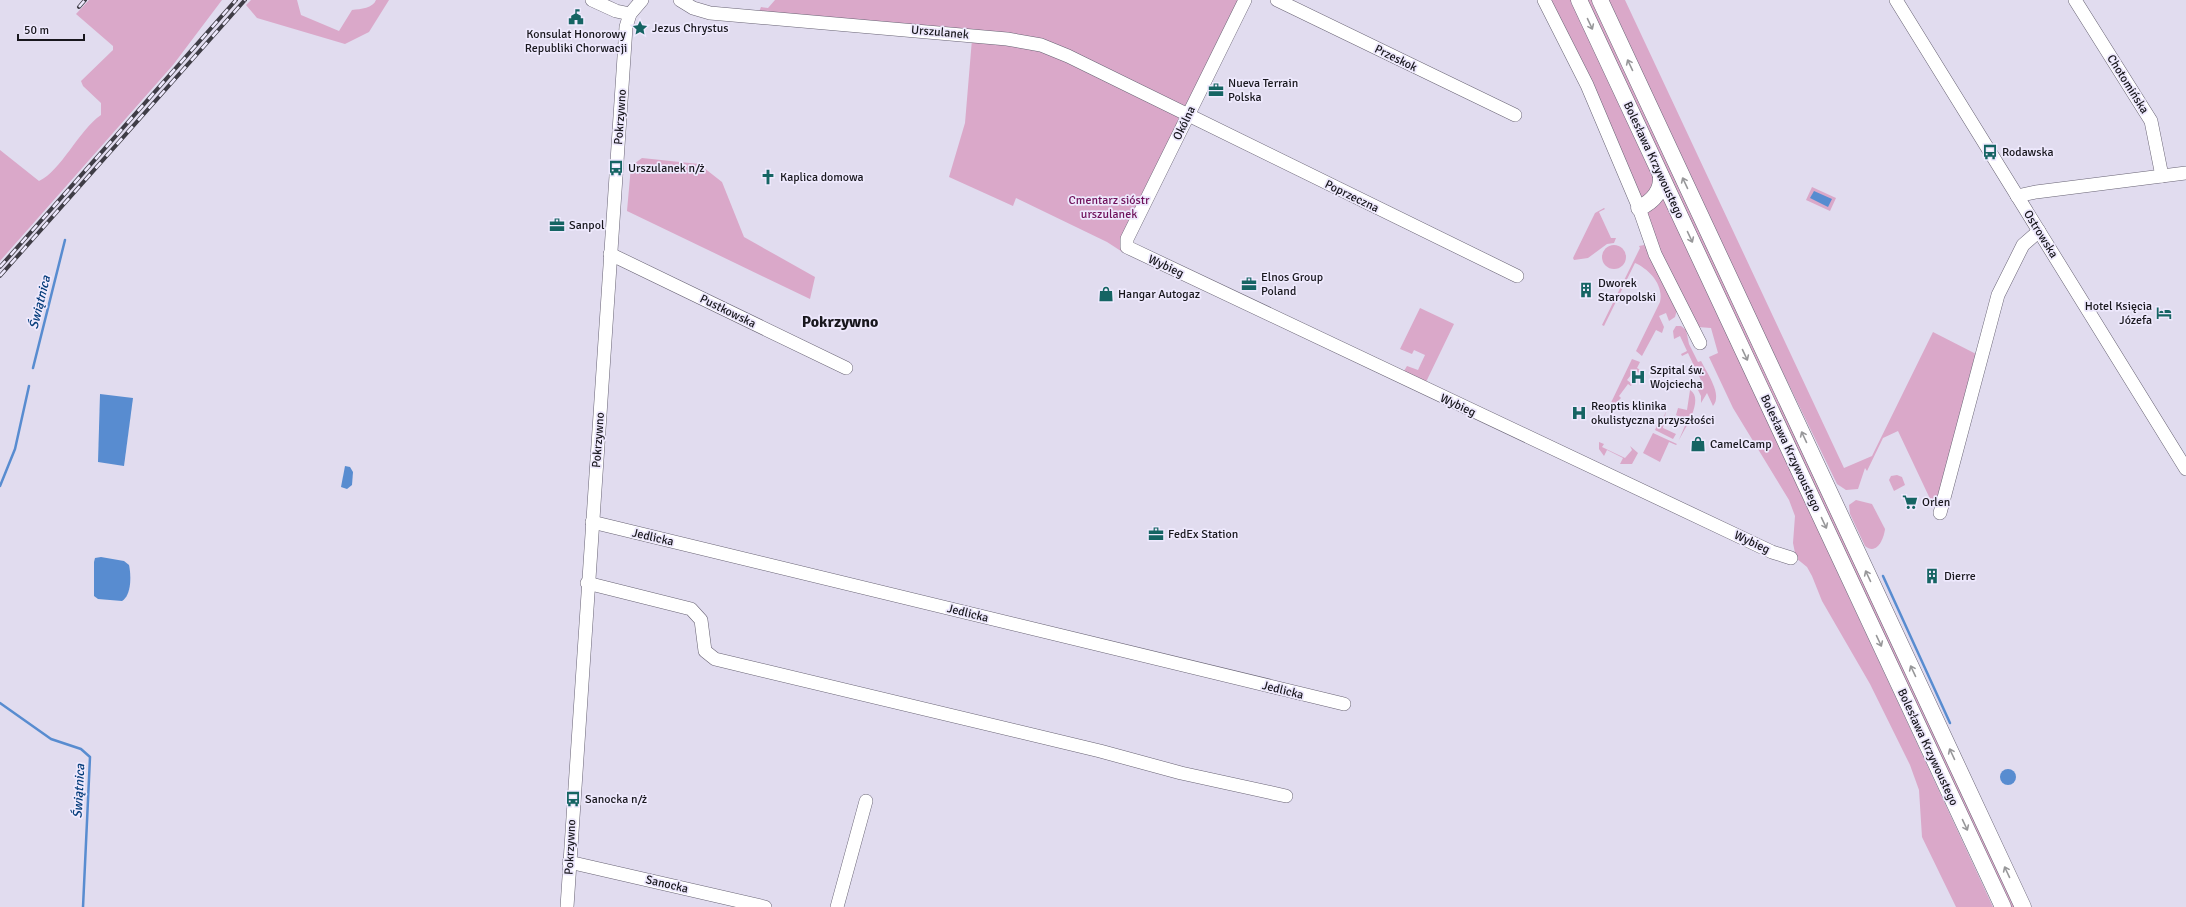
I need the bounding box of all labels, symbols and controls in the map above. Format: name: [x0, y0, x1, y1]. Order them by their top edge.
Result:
public building icon: Konsulat Honorowy Republiki Chorwacji: [567, 8, 585, 26]
scale bar: [18, 16, 84, 42]
one-way arrow: [1587, 17, 1594, 29]
place icon: Jezus Chrystus: [631, 19, 649, 37]
place label: Jezus Chrystus: [652, 21, 729, 36]
text: 50 m: [24, 23, 49, 38]
street label: Urszulanek: [910, 23, 969, 42]
place label: Konsulat Honorowy Republiki Chorwacji: [525, 27, 627, 56]
street label: Przeskok: [1372, 42, 1420, 75]
street label: Chotomińska: [2103, 52, 2152, 117]
one-way arrow: [1626, 60, 1633, 72]
place label: Nueva Terrain Polska: [1228, 76, 1298, 105]
office icon: Nueva Terrain Polska: [1207, 81, 1225, 99]
street label: Pokrzywno: [611, 89, 630, 145]
street label: Bolesława Krzywoustego: [1620, 99, 1687, 221]
street label: Okólna: [1170, 104, 1199, 143]
bus stop icon: Rodawska: [1981, 143, 1999, 161]
place label: Rodawska: [2002, 145, 2054, 160]
bus stop icon: Urszulanek n/ż: [607, 159, 625, 177]
place label: Urszulanek n/ż: [628, 161, 705, 176]
church icon: Kaplica domowa: [759, 168, 777, 186]
place label: Kaplica domowa: [780, 170, 864, 185]
street label: Poprzeczna: [1322, 177, 1381, 216]
one-way arrow: [1681, 177, 1688, 189]
park label: Cmentarz sióstr urszulanek: [1069, 193, 1150, 222]
street label: Ostrowska: [2020, 208, 2061, 261]
office icon: Sanpol: [548, 216, 566, 234]
place label: Sanpol: [569, 218, 605, 233]
one-way arrow: [1687, 231, 1694, 243]
street label: Wybieg: [1146, 252, 1186, 281]
place label: Elnos Group Poland: [1261, 270, 1323, 299]
water label: Świątnica: [26, 273, 54, 331]
office icon: Elnos Group Poland: [1240, 275, 1258, 293]
place label: Dworek Staropolski: [1598, 276, 1656, 305]
building icon: Dworek Staropolski: [1577, 281, 1595, 299]
shop icon: Hangar Autogaz: [1097, 285, 1115, 303]
place label: Hangar Autogaz: [1118, 287, 1200, 302]
street label: Pustkowska: [697, 291, 758, 331]
place label: Hotel Księcia Józefa: [2085, 299, 2152, 328]
hotel icon: Hotel Księcia Józefa: [2155, 304, 2173, 322]
district label: Pokrzywno: [802, 312, 878, 332]
one-way arrow: [1742, 348, 1749, 360]
place label: Szpital św. Wojciecha: [1650, 363, 1705, 392]
hospital icon: Szpital św. Wojciecha: [1629, 368, 1647, 386]
street label: Wybieg: [1438, 391, 1478, 420]
street label: Bolesława Krzywoustego: [1757, 392, 1824, 514]
place label: Reoptis klinika okulistyczna przyszłości: [1591, 399, 1715, 428]
hospital icon: Reoptis klinika okulistyczna przyszłości: [1570, 404, 1588, 422]
street label: Pokrzywno: [589, 412, 608, 468]
one-way arrow: [1800, 432, 1807, 444]
shop icon: CamelCamp: [1689, 435, 1707, 453]
place label: CamelCamp: [1710, 437, 1772, 452]
supermarket icon: Orlen: [1901, 493, 1919, 511]
place label: Orlen: [1922, 495, 1950, 510]
one-way arrow: [1821, 517, 1828, 529]
street label: Jedlicka: [631, 525, 675, 550]
office icon: FedEx Station: [1147, 525, 1165, 543]
place label: FedEx Station: [1168, 527, 1238, 542]
street label: Wybieg: [1732, 528, 1772, 557]
building icon: Dierre: [1923, 567, 1941, 585]
place label: Dierre: [1944, 569, 1976, 584]
one-way arrow: [1864, 570, 1872, 582]
street label: Jedlicka: [946, 601, 990, 626]
one-way arrow: [1876, 635, 1883, 647]
one-way arrow: [1909, 666, 1916, 678]
street label: Jedlicka: [1261, 678, 1305, 703]
street label: Bolesława Krzywoustego: [1894, 686, 1961, 808]
one-way arrow: [1948, 748, 1955, 760]
water label: Świątnica: [70, 763, 88, 819]
bus stop icon: Sanocka n/ż: [564, 790, 582, 808]
place label: Sanocka n/ż: [585, 792, 647, 807]
street label: Pokrzywno: [562, 819, 579, 875]
one-way arrow: [1962, 819, 1969, 831]
one-way arrow: [2003, 866, 2010, 878]
street label: Sanocka: [644, 872, 690, 897]

